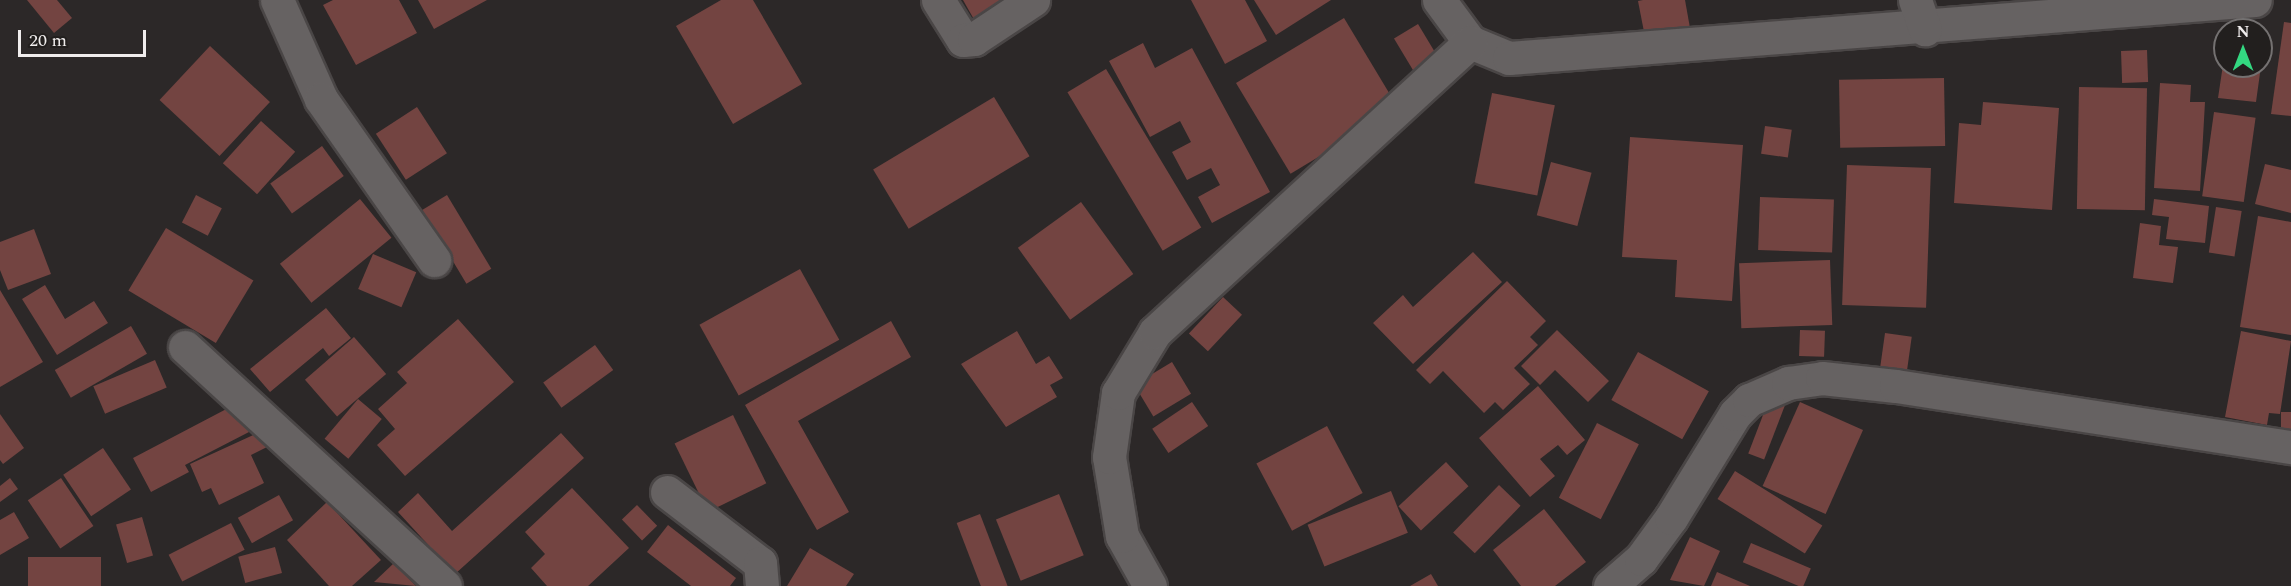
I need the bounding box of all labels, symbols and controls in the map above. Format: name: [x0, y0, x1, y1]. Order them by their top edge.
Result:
scale bar: [21, 18, 148, 56]
north arrow: [2213, 18, 2273, 78]
text: N: [2236, 20, 2250, 44]
text: 20 m: [29, 27, 67, 54]

